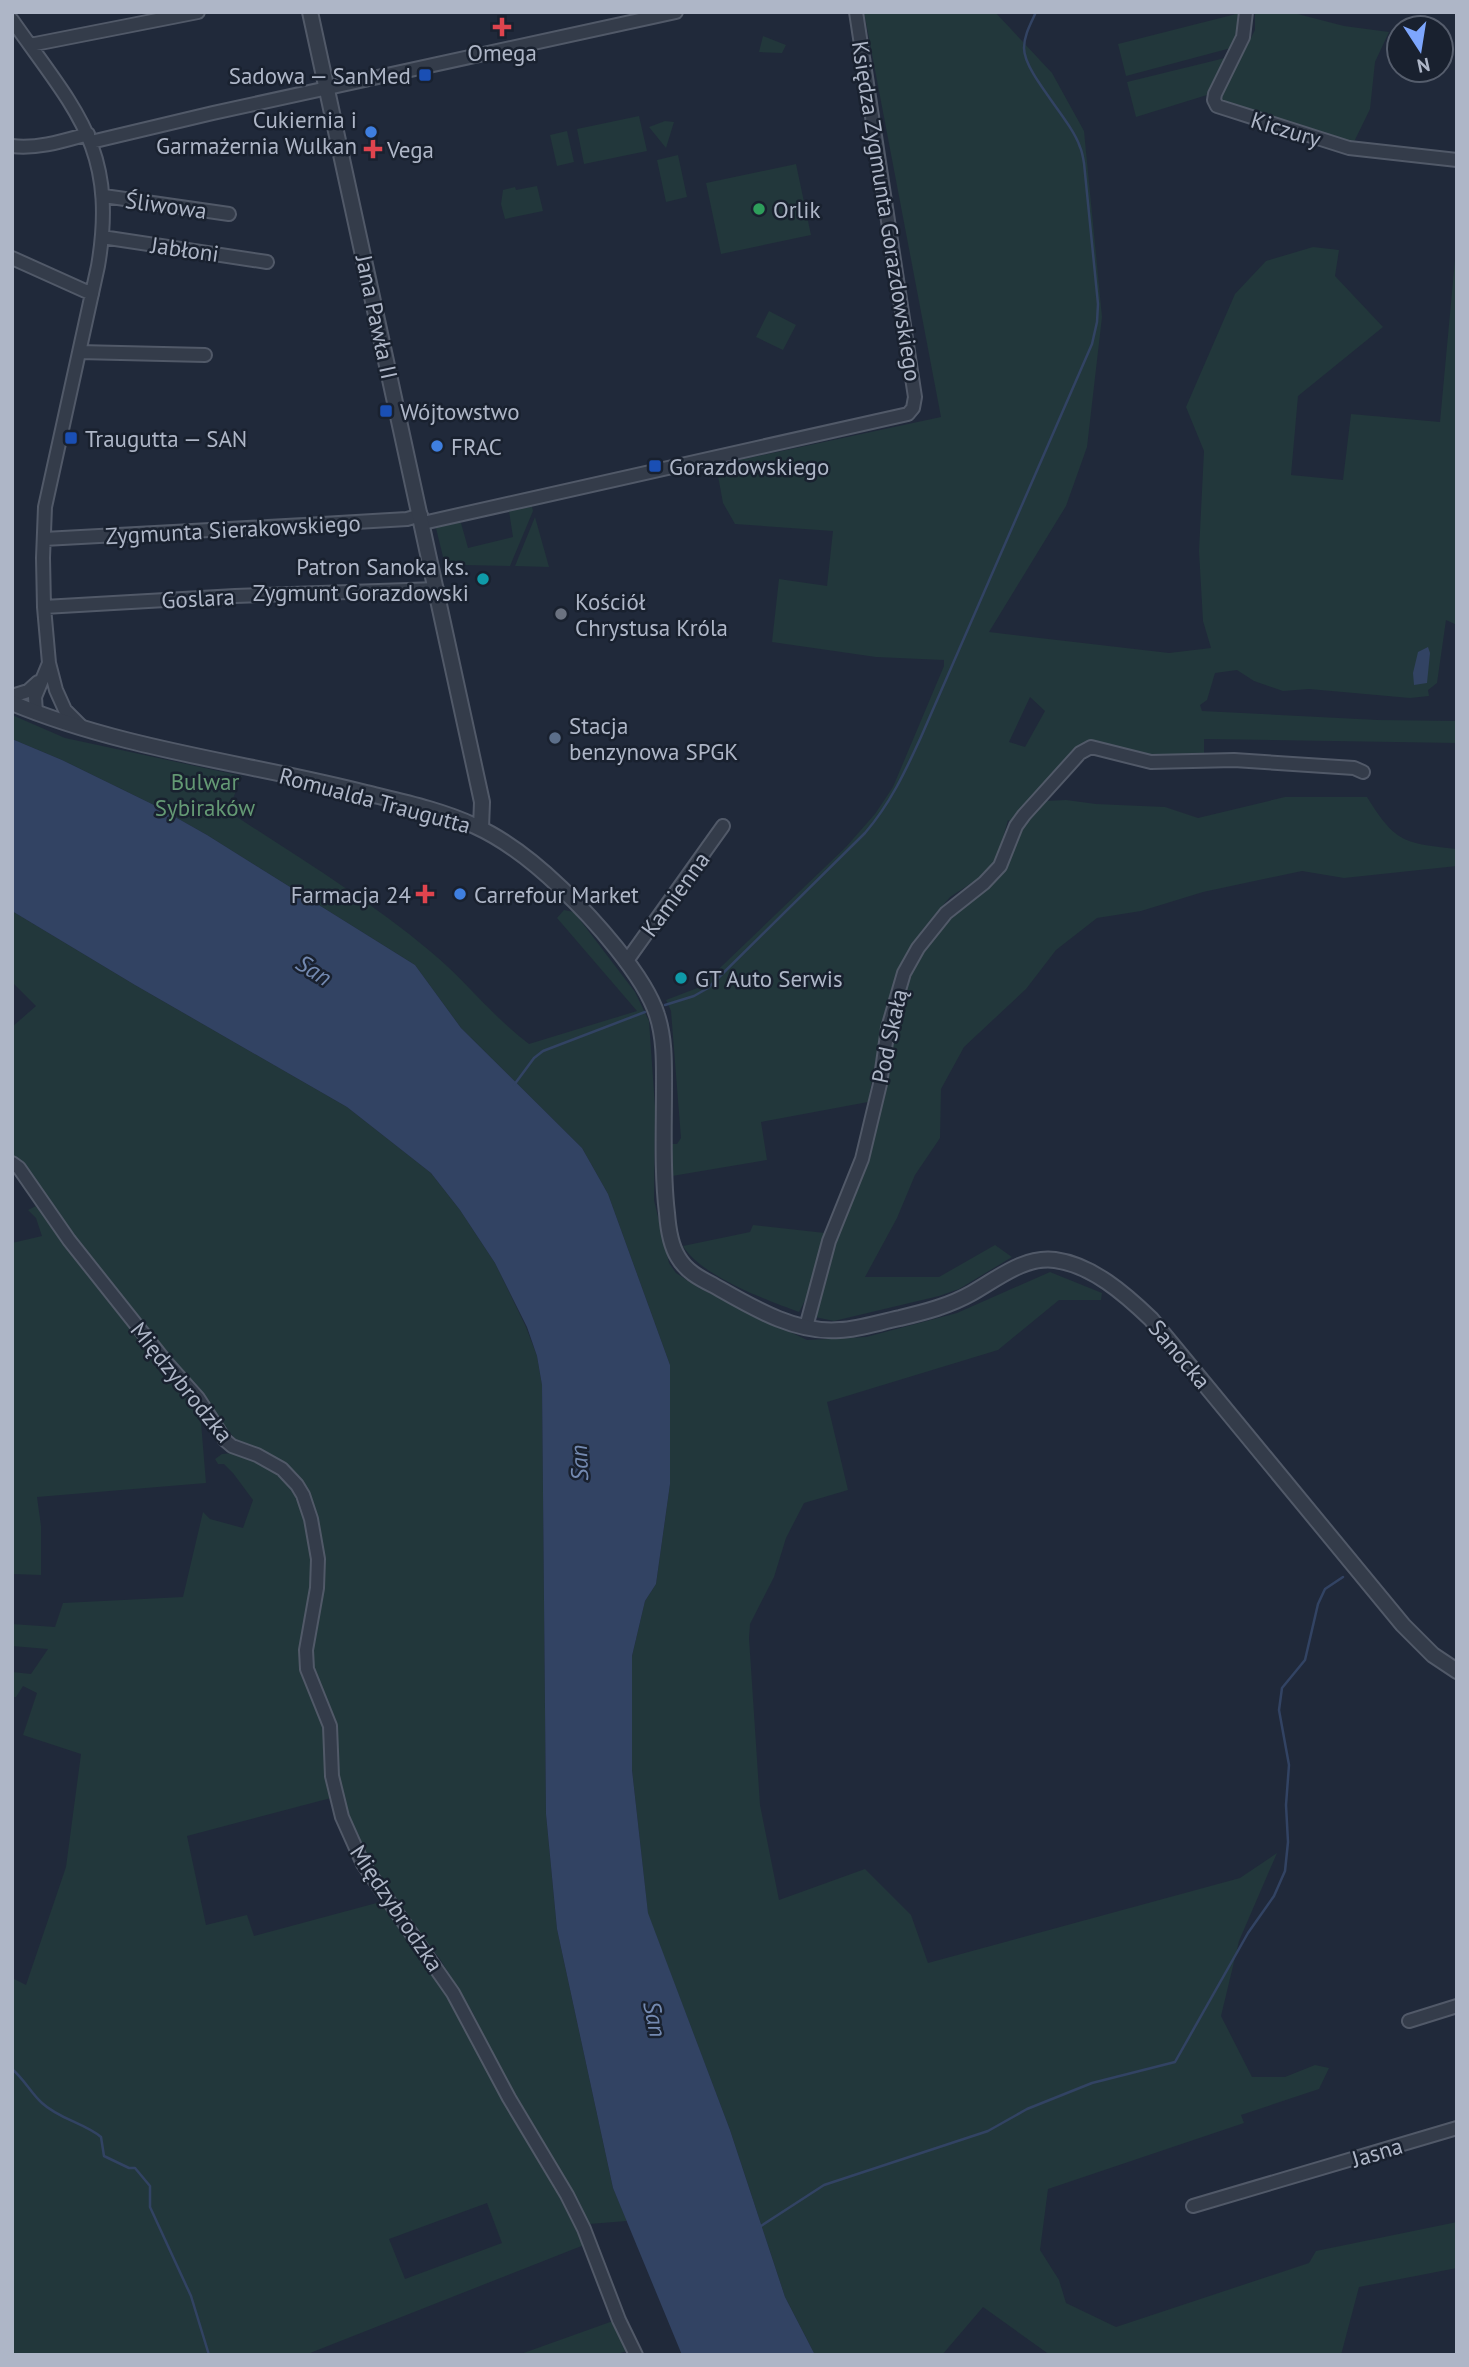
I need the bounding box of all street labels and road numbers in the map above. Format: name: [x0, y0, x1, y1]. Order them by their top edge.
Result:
street label: Księdza Zygmunta Gorazdowskiego: [846, 39, 928, 383]
street label: Kiczury: [1248, 105, 1325, 153]
street label: Śliwowa: [123, 185, 209, 225]
street label: Jabłoni: [148, 230, 221, 268]
street label: Jana Pawła II: [349, 251, 404, 382]
street label: Zygmunta Sierakowskiego: [105, 508, 361, 550]
street label: Goslara: [161, 582, 235, 614]
street label: Romualda Traugutta: [276, 760, 474, 840]
street label: Kamienna: [634, 846, 716, 942]
street label: Pod Skałą: [865, 986, 913, 1086]
street label: Sanocka: [1143, 1314, 1217, 1394]
street label: Międzybrodzka: [125, 1316, 239, 1448]
street label: Międzybrodzka: [344, 1839, 450, 1977]
street label: Jasna: [1347, 2131, 1406, 2174]

